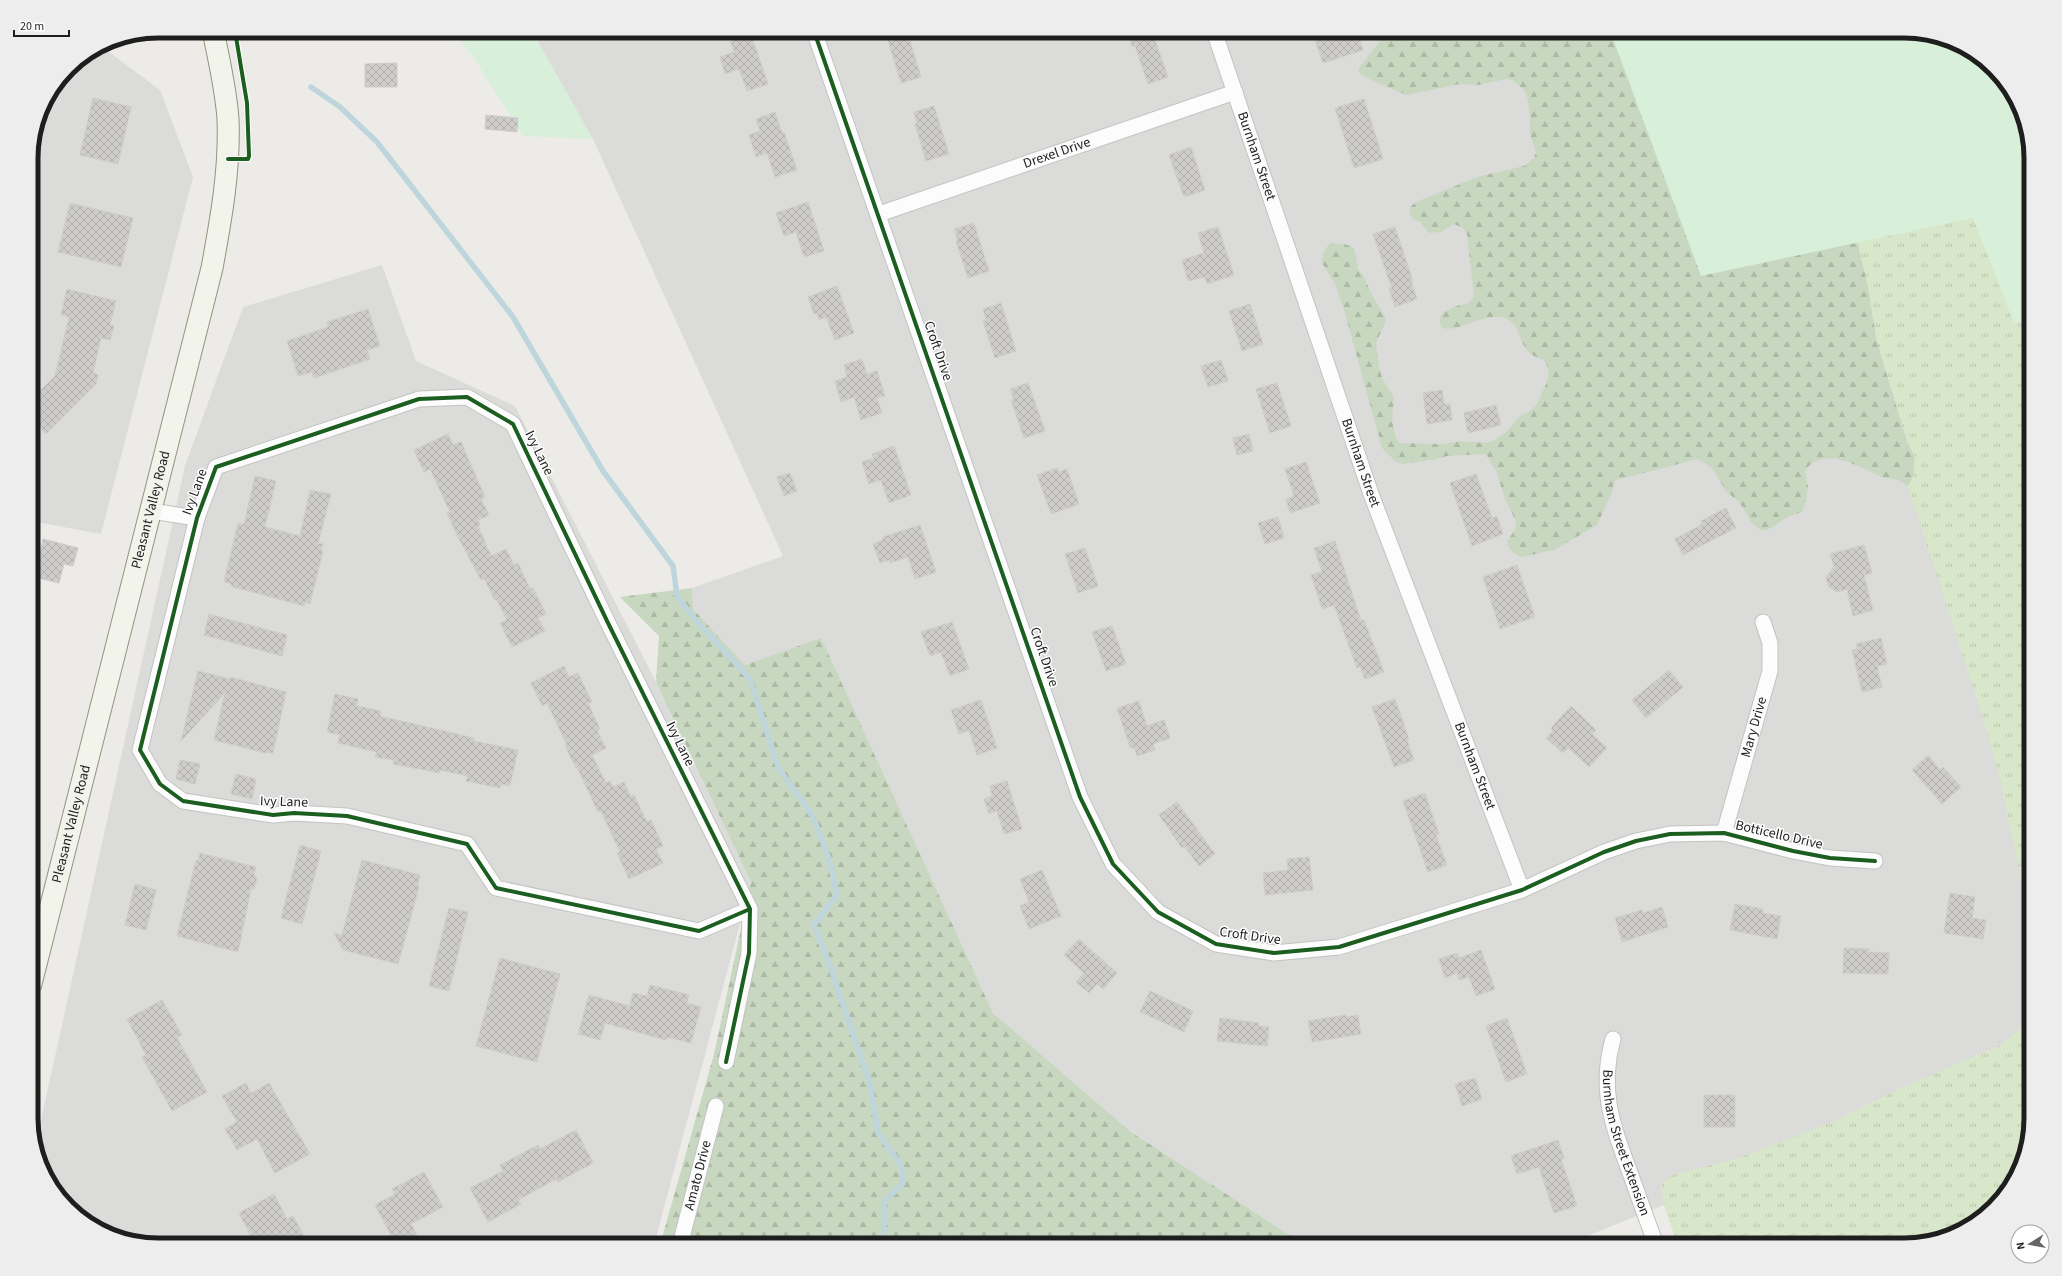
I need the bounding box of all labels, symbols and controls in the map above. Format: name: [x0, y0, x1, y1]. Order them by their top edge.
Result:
scale bar: [14, 12, 69, 38]
text: 20 m: [20, 18, 44, 35]
street label: Burnham Street: [1232, 109, 1281, 203]
street label: Drexel Drive: [1021, 132, 1093, 174]
street label: Croft Drive: [918, 319, 958, 383]
street label: Burnham Street: [1336, 416, 1385, 510]
street label: Ivy Lane: [519, 427, 559, 479]
street label: Pleasant Valley Road: [126, 449, 175, 571]
street label: Ivy Lane: [177, 466, 213, 518]
street label: Croft Drive: [1024, 625, 1064, 689]
street label: Mary Drive: [1736, 694, 1772, 760]
street label: Ivy Lane: [660, 718, 700, 770]
street label: Burnham Street: [1449, 719, 1501, 813]
street label: Pleasant Valley Road: [47, 763, 96, 885]
street label: Ivy Lane: [260, 791, 308, 813]
street label: Botticello Drive: [1733, 815, 1825, 855]
street label: Croft Drive: [1218, 922, 1282, 950]
street label: Burnham Street Extension: [1597, 1069, 1655, 1219]
street label: Amato Drive: [679, 1138, 717, 1212]
north arrow: [2010, 1224, 2050, 1264]
text: N: [2013, 1241, 2029, 1251]

